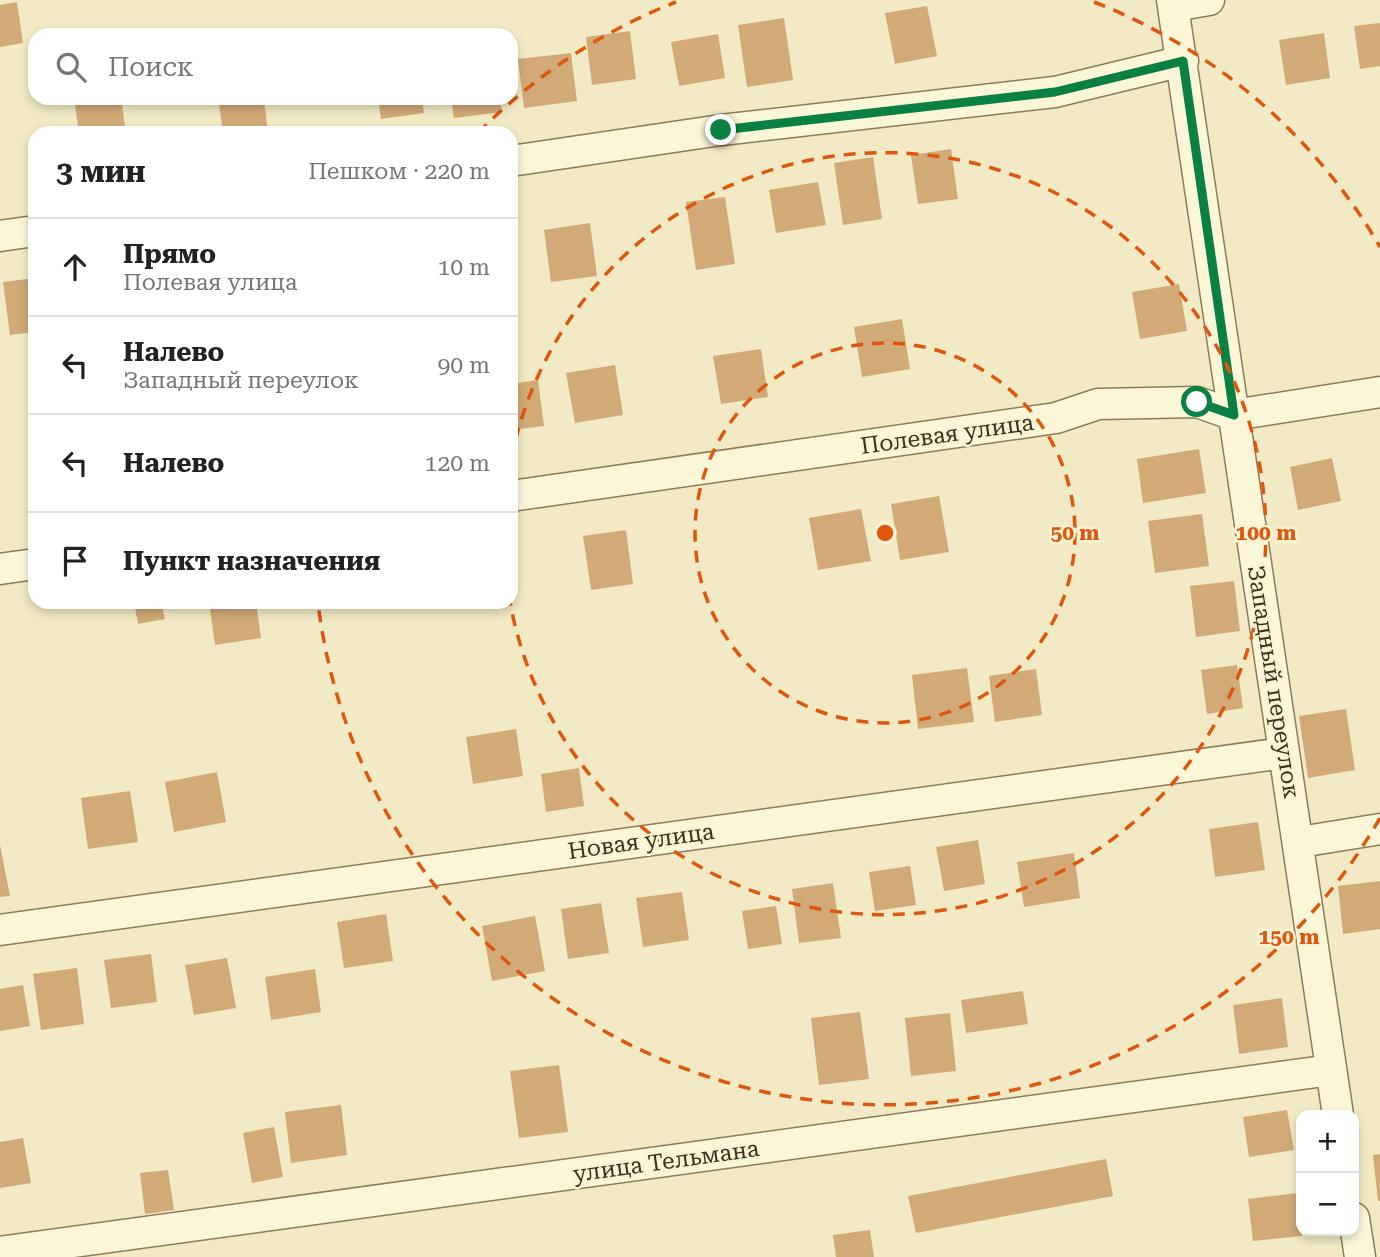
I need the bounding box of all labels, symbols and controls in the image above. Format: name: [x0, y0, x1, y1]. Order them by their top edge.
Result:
search box: [28, 28, 518, 105]
icon: search: [52, 48, 90, 86]
text: Поиск: [108, 52, 194, 82]
route end: [705, 114, 736, 145]
text: 3 мин: [56, 154, 146, 189]
text: Пешком · 220 m: [308, 158, 490, 185]
text: Прямо: [123, 239, 216, 269]
icon: ahead: [56, 248, 94, 286]
text: 10 m: [437, 254, 490, 281]
text: Полевая улица: [123, 269, 298, 296]
text: Налево: [123, 337, 224, 367]
icon: left: [56, 346, 94, 384]
text: 90 m: [437, 352, 490, 379]
text: Западный переулок: [123, 367, 359, 394]
route start: [1181, 386, 1212, 417]
street label: Полевая улица: [859, 409, 1036, 460]
icon: left: [56, 444, 94, 482]
text: Налево: [123, 448, 224, 478]
text: 120 m: [425, 450, 490, 477]
centre of rings: [873, 521, 897, 545]
text: 50 m: [1050, 521, 1100, 545]
text: 100 m: [1236, 521, 1296, 545]
icon: arrive: [56, 542, 94, 580]
text: Пункт назначения: [123, 546, 380, 576]
street label: Западный переулок: [1242, 564, 1305, 801]
street label: Новая улица: [566, 818, 717, 865]
text: 150 m: [1259, 925, 1319, 949]
map controls: [1296, 1110, 1359, 1236]
button: +: [1296, 1110, 1359, 1173]
street label: улица Тельмана: [571, 1135, 761, 1188]
button: −: [1296, 1173, 1359, 1236]

